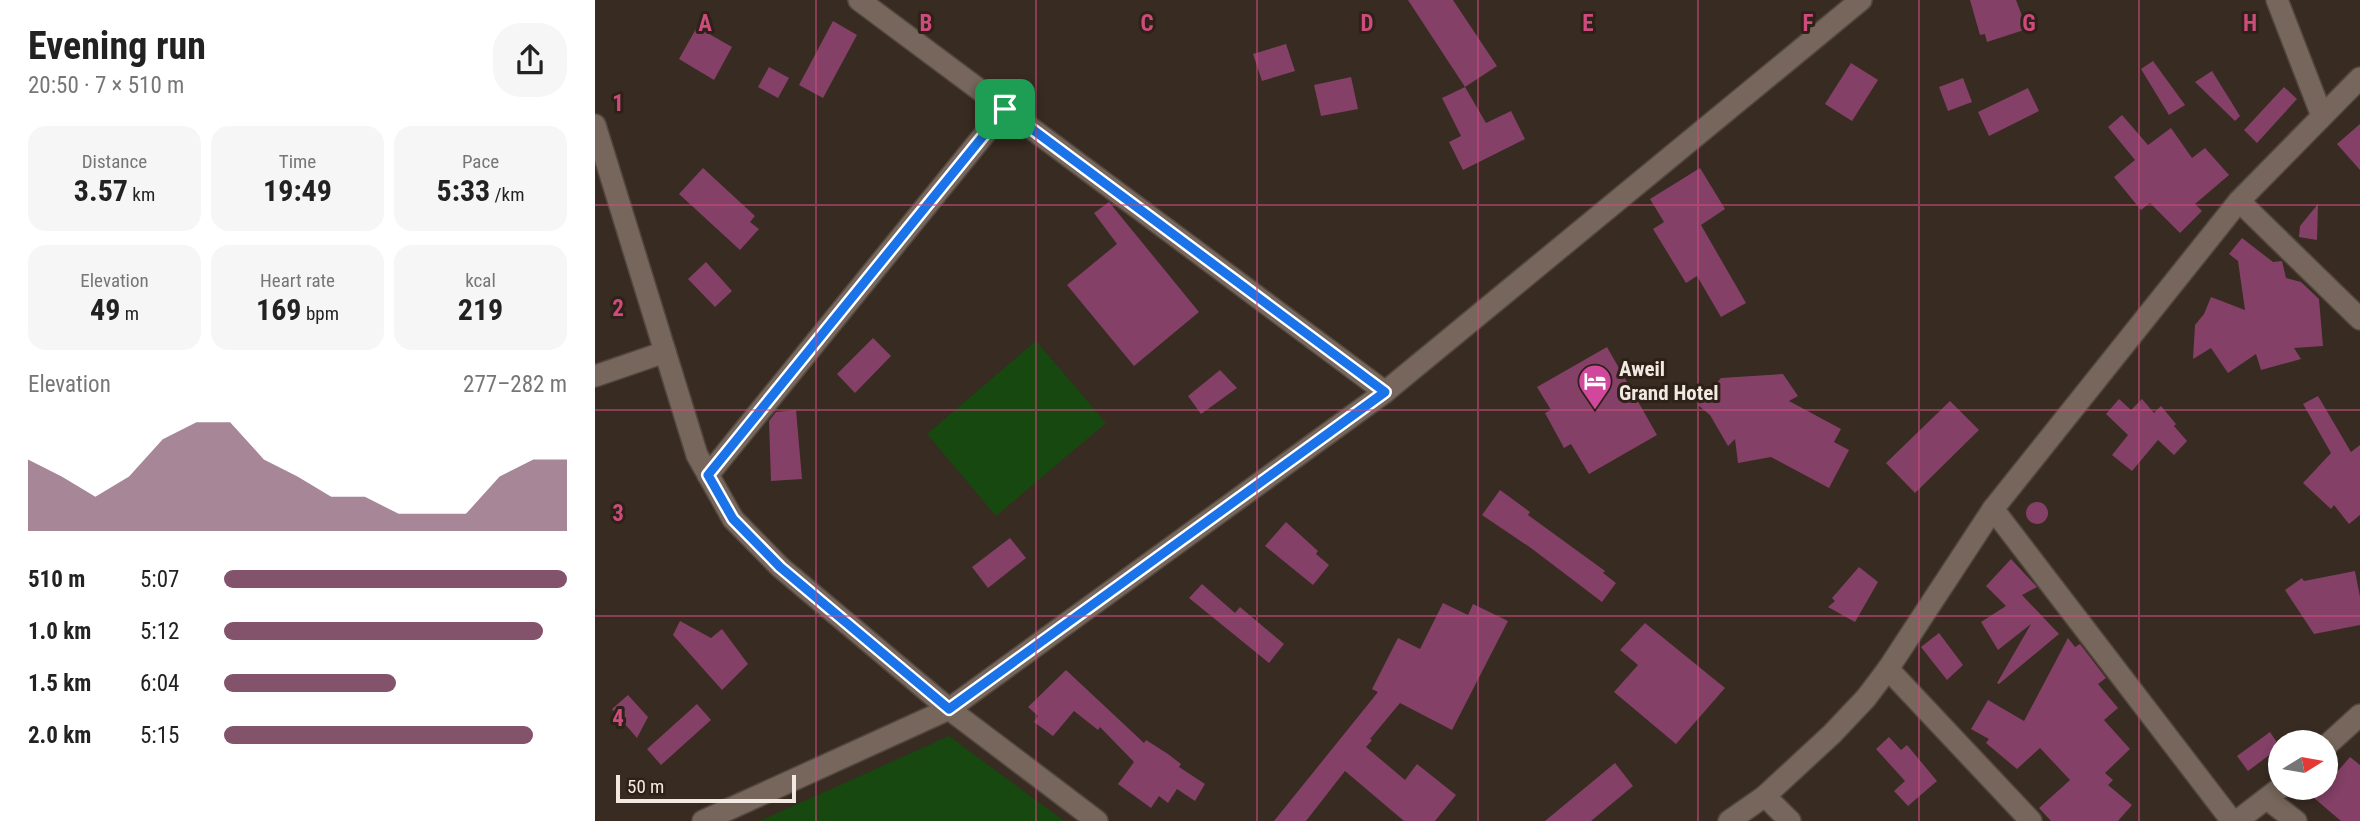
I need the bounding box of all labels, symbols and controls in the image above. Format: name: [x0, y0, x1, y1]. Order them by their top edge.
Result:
text: A: [698, 10, 712, 37]
text: B: [920, 10, 932, 37]
text: C: [1140, 10, 1154, 37]
text: D: [1361, 10, 1374, 37]
text: E: [1582, 10, 1594, 37]
text: F: [1803, 10, 1814, 37]
text: G: [2022, 10, 2036, 37]
text: H: [2243, 10, 2257, 37]
button: share: [493, 23, 567, 97]
text: Evening run: [28, 24, 206, 68]
text: 20:50 · 7 × 510 m: [28, 72, 184, 99]
pin: [975, 79, 1035, 139]
text: 1: [612, 90, 624, 117]
icon: arrive: [986, 90, 1024, 128]
text: Distance: [82, 150, 147, 173]
text: Time: [279, 150, 316, 173]
text: Pace: [462, 150, 499, 173]
text: 3.57: [74, 173, 128, 208]
text: 19:49: [263, 173, 332, 208]
text: 5:33: [437, 173, 490, 208]
text: km: [128, 183, 155, 206]
text: /km: [490, 183, 524, 206]
text: Elevation: [80, 269, 149, 292]
text: Heart rate: [260, 269, 335, 292]
text: kcal: [465, 269, 496, 292]
text: 49: [90, 292, 120, 327]
text: 169: [256, 292, 302, 327]
text: 219: [458, 292, 503, 327]
text: 2: [612, 295, 624, 322]
text: m: [120, 302, 139, 325]
text: bpm: [302, 302, 339, 325]
place label: Aweil Grand Hotel: [1619, 357, 1719, 405]
hotel icon: Aweil Grand Hotel: [1576, 362, 1614, 411]
text: Elevation: [28, 371, 111, 398]
text: 277–282 m: [463, 371, 567, 398]
text: 3: [612, 500, 624, 527]
text: 510 m: [28, 566, 85, 593]
text: 5:07: [140, 566, 179, 593]
text: 1.0 km: [28, 618, 91, 645]
text: 5:12: [140, 618, 179, 645]
text: 1.5 km: [28, 670, 91, 697]
text: 6:04: [140, 670, 179, 697]
text: 4: [612, 705, 624, 732]
text: 2.0 km: [28, 722, 91, 749]
text: 5:15: [140, 722, 179, 749]
north arrow: [2268, 730, 2338, 800]
map controls: [2268, 730, 2338, 800]
scale bar: [616, 772, 796, 804]
text: 50 m: [627, 775, 664, 798]

